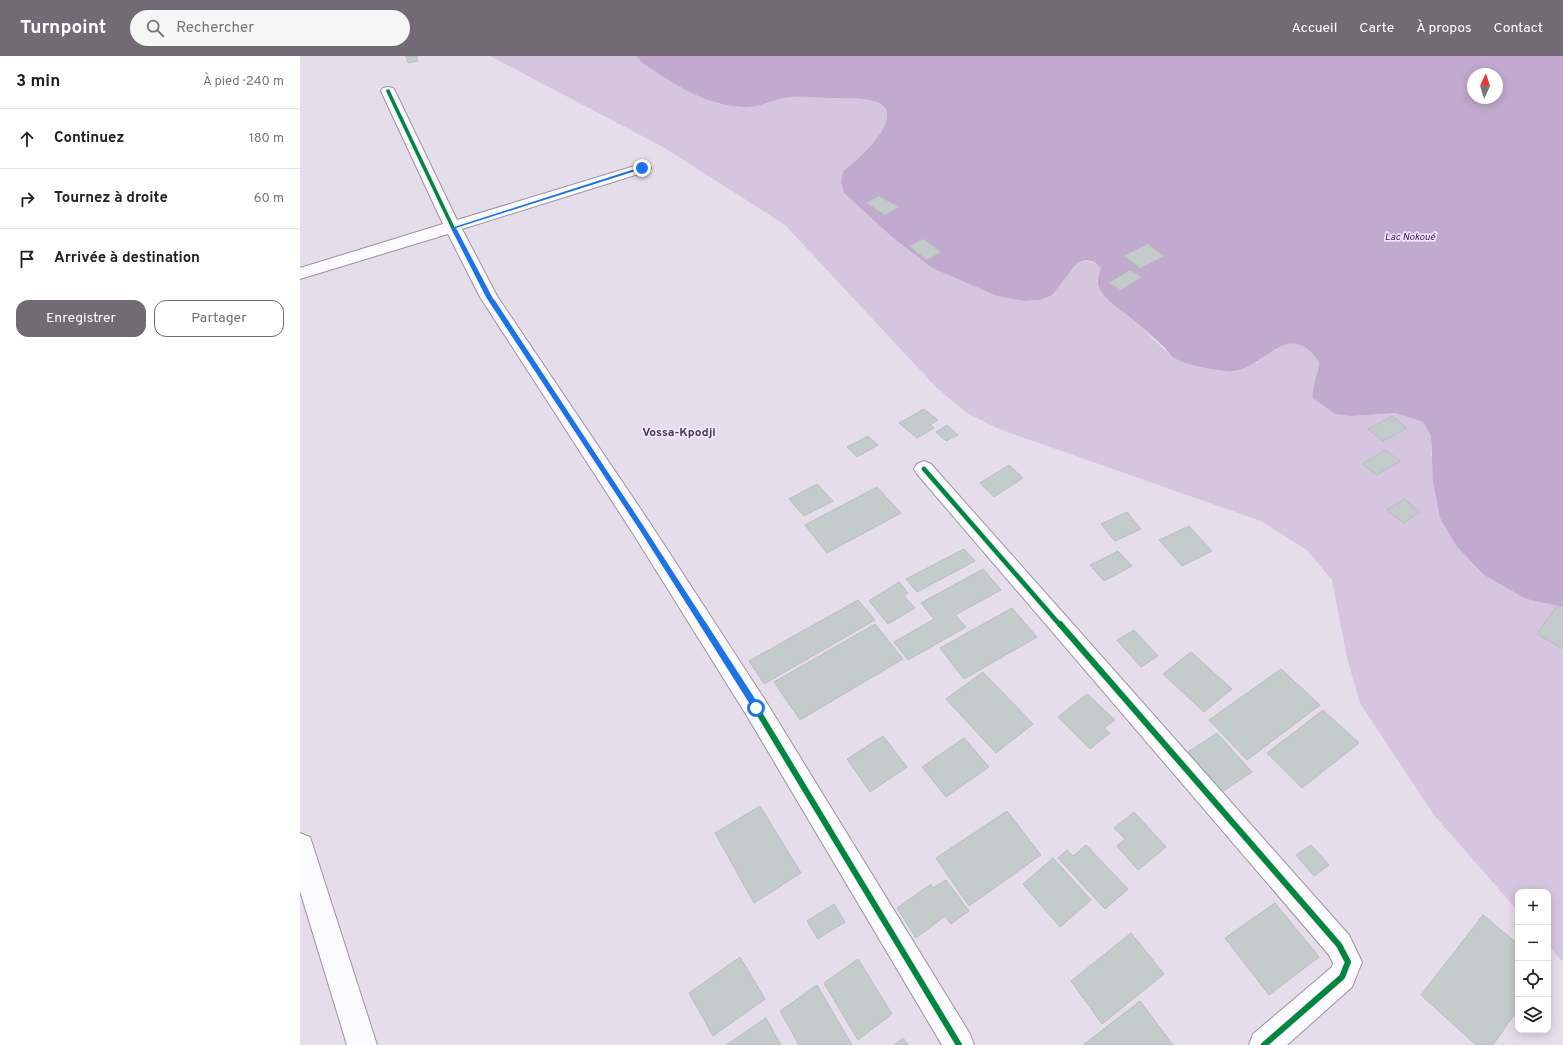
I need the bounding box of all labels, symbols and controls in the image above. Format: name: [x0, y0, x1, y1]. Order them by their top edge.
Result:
search box: [130, 10, 410, 46]
text: Turnpoint: [20, 16, 106, 40]
icon: search: [144, 17, 166, 39]
text: Rechercher: [176, 19, 254, 38]
text: Accueil: [1291, 20, 1337, 37]
text: Carte: [1359, 20, 1394, 37]
text: À propos: [1416, 20, 1472, 37]
text: Contact: [1494, 20, 1543, 37]
north arrow: [1467, 68, 1503, 104]
text: 3 min: [16, 71, 60, 93]
text: À pied · 240 m: [203, 74, 284, 90]
icon: ahead: [16, 128, 38, 150]
text: Continuez: [54, 129, 124, 148]
text: 180 m: [249, 131, 284, 147]
route end: [633, 159, 651, 177]
icon: right: [16, 188, 38, 210]
text: Tournez à droite: [54, 189, 168, 208]
text: 60 m: [254, 191, 284, 207]
water label: Lac Nokoué: [1385, 231, 1436, 244]
icon: arrive: [16, 248, 38, 270]
text: Arrivée à destination: [54, 249, 200, 268]
button: Enregistrer: [16, 300, 146, 337]
button: Partager: [154, 300, 284, 337]
district label: Vossa-Kpodji: [642, 425, 716, 441]
route start: [747, 699, 765, 717]
map controls: [1515, 889, 1551, 1033]
button: +: [1515, 889, 1551, 925]
button: −: [1515, 925, 1551, 961]
button: locate: [1515, 961, 1551, 997]
button: layers: [1515, 997, 1551, 1033]

